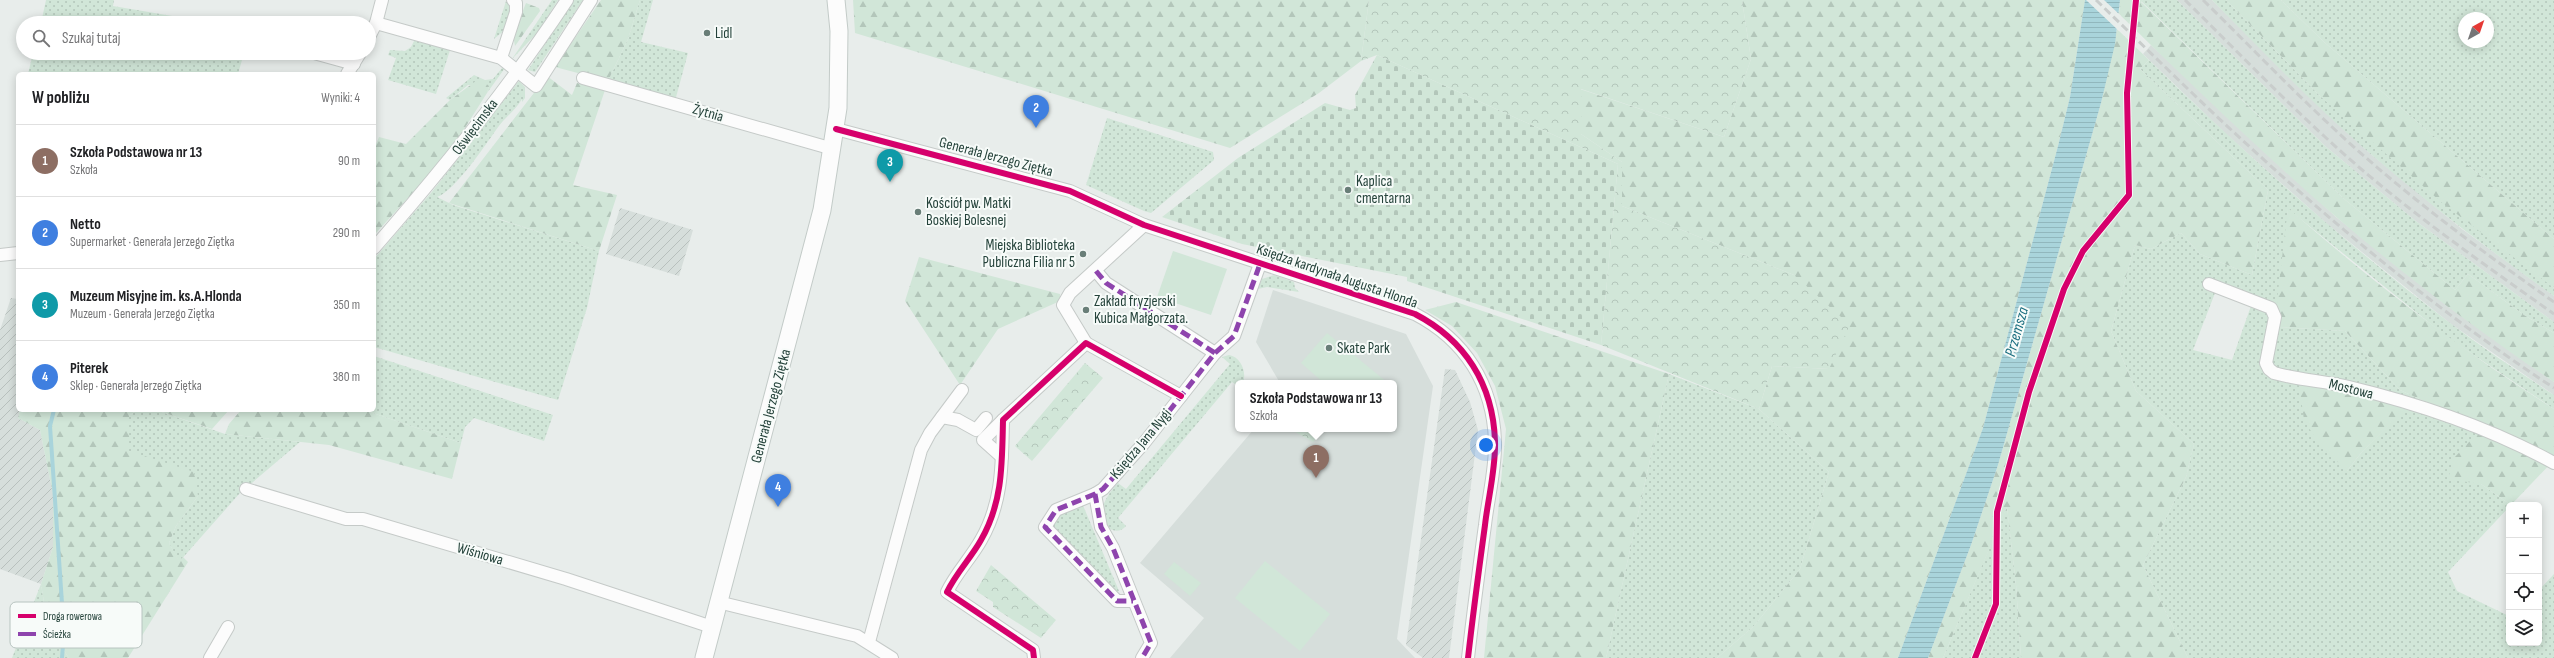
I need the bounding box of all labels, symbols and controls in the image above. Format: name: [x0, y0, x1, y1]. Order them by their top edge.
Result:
north arrow: [2458, 12, 2494, 48]
search box: [16, 16, 376, 60]
place label: Lidl: [715, 24, 732, 43]
icon: search: [30, 27, 52, 49]
marker: Lidl: [702, 28, 712, 38]
text: Szukaj tutaj: [62, 29, 120, 48]
text: W pobliżu: [32, 88, 90, 108]
text: Wyniki: 4: [321, 90, 360, 106]
street label: Oświęcimska: [448, 95, 502, 159]
pin: 2: [1023, 95, 1049, 128]
street label: Żytnia: [690, 100, 726, 127]
street label: Generała Jerzego Ziętka: [937, 133, 1055, 181]
text: Szkoła Podstawowa nr 13: [70, 143, 202, 162]
pin: 3: [877, 149, 903, 182]
text: 1: [42, 153, 48, 169]
text: 90 m: [338, 153, 360, 169]
text: Szkoła: [70, 162, 98, 178]
place label: Kaplica cmentarna: [1356, 172, 1411, 208]
marker: Kaplica cmentarna: [1343, 185, 1353, 195]
place label: Kościół pw. Matki Boskiej Bolesnej: [926, 194, 1011, 230]
marker: Kościół pw. Matki Boskiej Bolesnej: [913, 207, 923, 217]
text: Netto: [70, 215, 101, 234]
text: 2: [42, 225, 48, 241]
text: 290 m: [333, 225, 360, 241]
text: Supermarket · Generała Jerzego Ziętka: [70, 234, 235, 250]
place label: Miejska Biblioteka Publiczna Filia nr 5: [983, 236, 1075, 272]
street label: Księdza kardynała Augusta Hlonda: [1254, 239, 1420, 313]
marker: Miejska Biblioteka Publiczna Filia nr 5: [1078, 249, 1088, 259]
text: Muzeum Misyjne im. ks.A.Hlonda: [70, 287, 242, 306]
place label: Zakład fryzjerski Kubica Małgorzata.: [1094, 292, 1188, 328]
text: 3: [42, 297, 48, 313]
text: 350 m: [333, 297, 360, 313]
marker: Zakład fryzjerski Kubica Małgorzata.: [1081, 305, 1091, 315]
water label: Przemsza: [2001, 305, 2033, 359]
text: Muzeum · Generała Jerzego Ziętka: [70, 306, 215, 322]
place label: Skate Park: [1337, 339, 1390, 358]
marker: Skate Park: [1324, 343, 1334, 353]
street label: Generała Jerzego Ziętka: [747, 347, 795, 465]
text: Piterek: [70, 359, 108, 378]
text: 4: [42, 369, 48, 385]
text: 380 m: [333, 369, 360, 385]
street label: Mostowa: [2327, 374, 2375, 404]
text: Sklep · Generała Jerzego Ziętka: [70, 378, 202, 394]
popup: [1235, 380, 1397, 432]
text: Szkoła Podstawowa nr 13: [1250, 389, 1382, 408]
street label: Księdza Jana Nygi: [1106, 405, 1176, 483]
text: Szkoła: [1250, 408, 1278, 424]
your location: [1476, 435, 1496, 455]
pin: 1: [1303, 445, 1329, 478]
pin: 4: [765, 474, 791, 507]
map controls: [2506, 502, 2542, 646]
button: +: [2506, 502, 2542, 538]
street label: Wiśniowa: [455, 538, 506, 570]
button: −: [2506, 538, 2542, 574]
button: locate: [2506, 574, 2542, 610]
legend: [10, 602, 142, 648]
text: Droga rowerowa: [43, 610, 102, 623]
button: layers: [2506, 610, 2542, 646]
text: Ścieżka: [43, 628, 71, 641]

